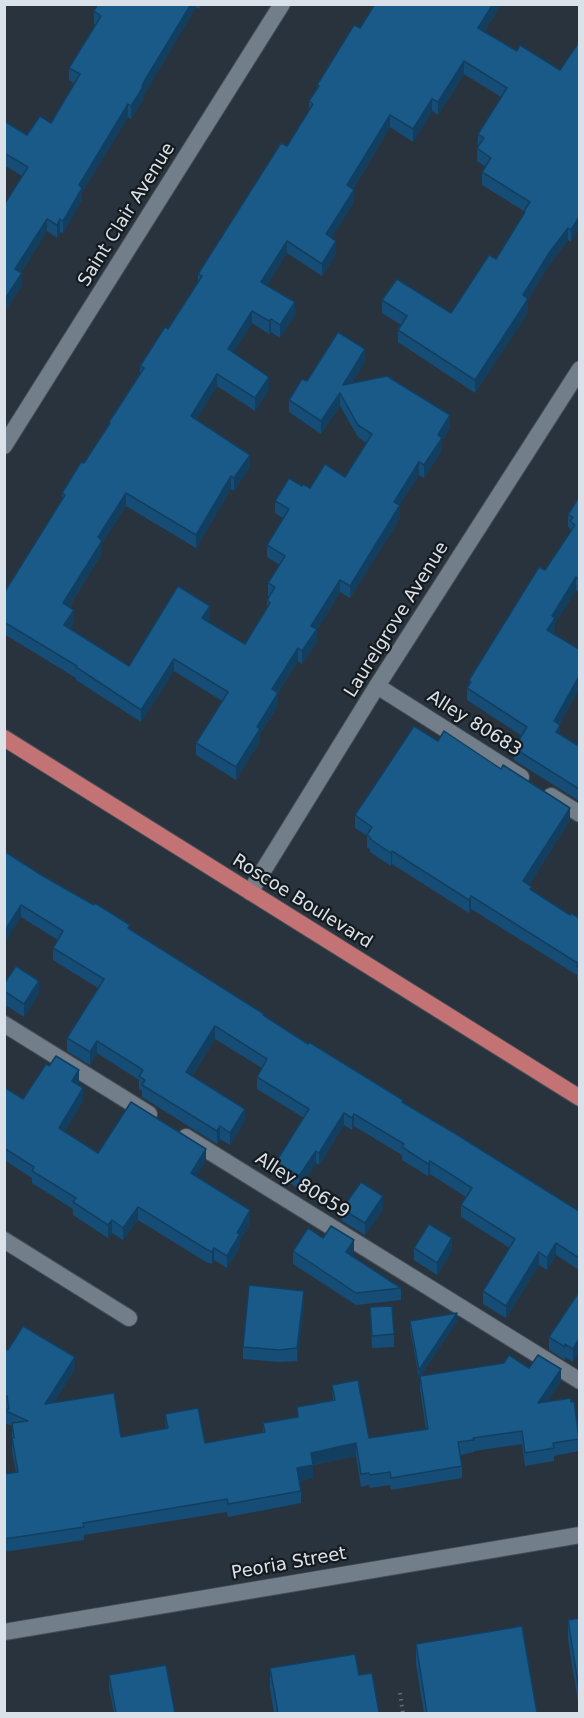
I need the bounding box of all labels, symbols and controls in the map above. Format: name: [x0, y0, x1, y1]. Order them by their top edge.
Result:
street label: Saint Clair Avenue: [74, 139, 180, 291]
street label: Laurelgrove Avenue: [340, 538, 454, 702]
street label: Alley 80683: [423, 686, 525, 762]
street label: Roscoe Boulevard: [228, 850, 376, 954]
street label: Alley 80659: [251, 1148, 353, 1224]
street label: Peoria Street: [230, 1543, 348, 1585]

